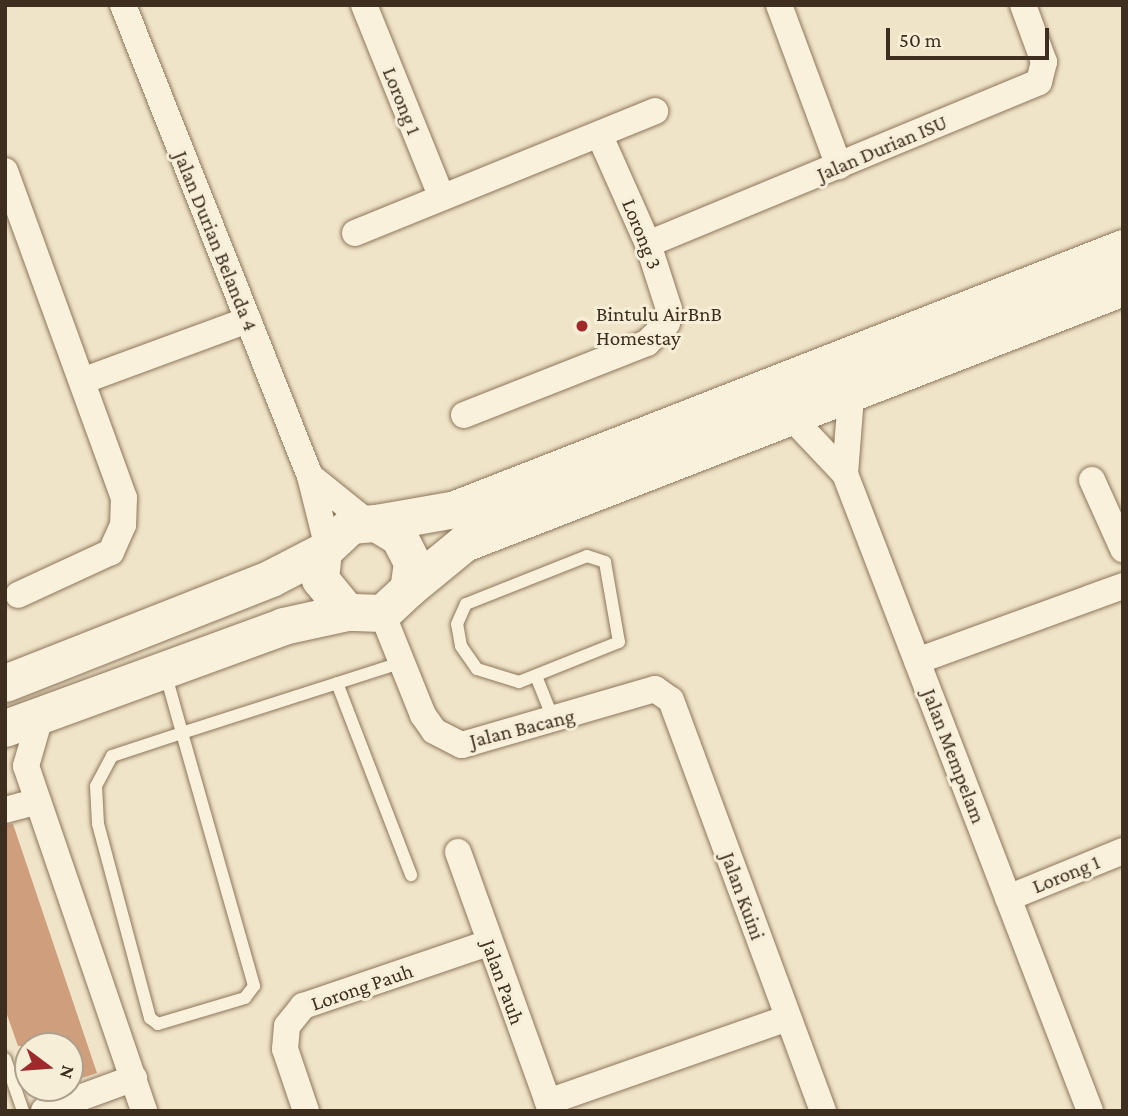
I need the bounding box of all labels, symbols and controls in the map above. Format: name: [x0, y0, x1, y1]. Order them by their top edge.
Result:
scale bar: [890, 14, 1053, 58]
text: 50 m: [899, 28, 942, 52]
street label: Lorong 1: [377, 64, 427, 138]
street label: Jalan Durian ISU: [813, 109, 951, 187]
street label: Jalan Durian Belanda 4: [168, 147, 264, 335]
street label: Lorong 3: [617, 195, 667, 273]
place label: Bintulu AirBnB Homestay: [596, 301, 722, 351]
marker: Bintulu AirBnB Homestay: [574, 318, 590, 334]
street label: Jalan Mempelam: [917, 685, 991, 827]
street label: Jalan Bacang: [467, 703, 577, 753]
street label: Jalan Kuini: [716, 849, 770, 943]
street label: Lorong 1: [1029, 849, 1103, 899]
street label: Jalan Pauh: [476, 936, 530, 1028]
street label: Lorong Pauh: [308, 958, 416, 1016]
north arrow: [14, 1032, 84, 1102]
text: N: [56, 1063, 80, 1081]

